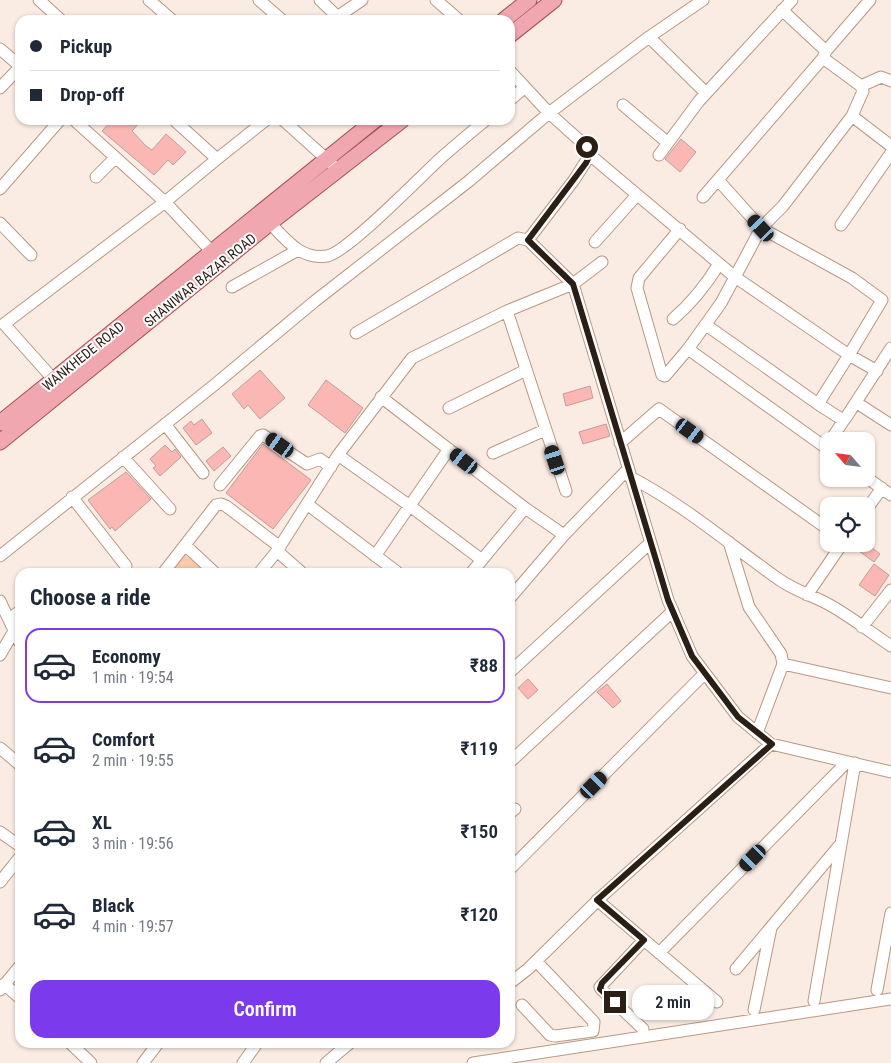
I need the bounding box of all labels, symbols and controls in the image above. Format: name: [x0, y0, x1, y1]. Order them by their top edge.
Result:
text: Pickup: [60, 35, 112, 58]
text: Drop-off: [60, 83, 124, 106]
route start: [576, 136, 598, 158]
car: [745, 212, 776, 244]
street label: SHANIWAR BAZAR ROAD: [141, 230, 259, 330]
street label: WANKHEDE ROAD: [39, 318, 127, 394]
car: [673, 416, 706, 446]
car: [263, 430, 296, 460]
north arrow: [820, 432, 875, 488]
map controls: [820, 432, 875, 552]
car: [543, 443, 566, 477]
car: [447, 446, 480, 476]
button: locate: [820, 497, 875, 552]
text: Choose a ride: [30, 585, 151, 610]
icon: car: [32, 643, 77, 688]
text: Economy: [92, 645, 161, 668]
text: ₹88: [470, 654, 498, 677]
text: 1 min · 19:54: [92, 668, 174, 687]
icon: car: [32, 726, 77, 771]
text: Comfort: [92, 728, 155, 751]
text: ₹119: [460, 737, 498, 760]
text: 2 min · 19:55: [92, 751, 174, 770]
car: [578, 769, 609, 801]
icon: car: [32, 809, 77, 854]
text: XL: [92, 811, 112, 834]
text: ₹150: [460, 820, 498, 843]
text: 3 min · 19:56: [92, 834, 174, 853]
car: [737, 842, 768, 874]
icon: car: [32, 892, 77, 937]
text: Black: [92, 894, 134, 917]
text: ₹120: [460, 903, 498, 926]
text: 4 min · 19:57: [92, 917, 174, 936]
button: Confirm: [30, 980, 500, 1038]
callout: 2 min: [632, 984, 715, 1020]
route end: [604, 991, 626, 1013]
text: 2 min: [655, 993, 691, 1012]

